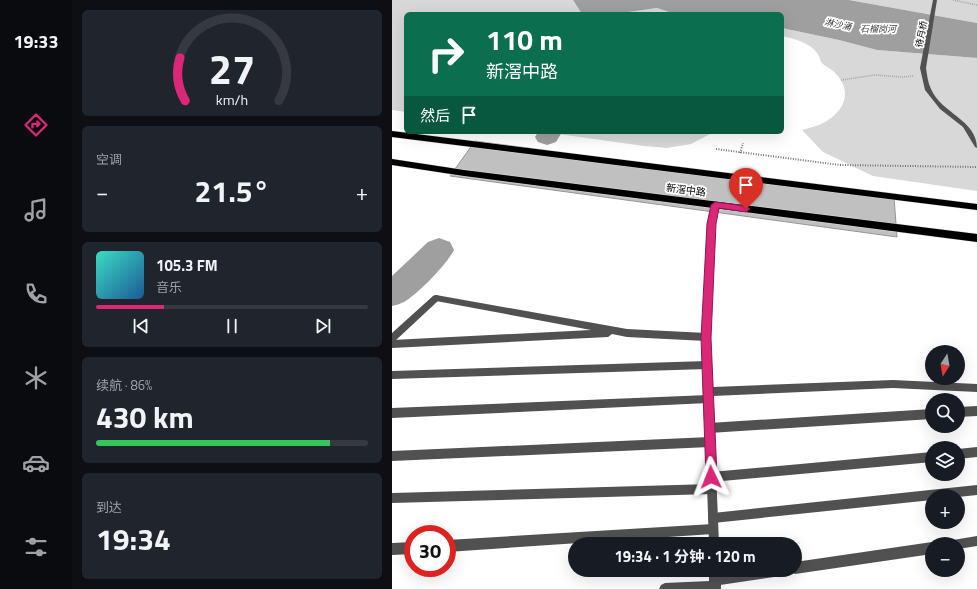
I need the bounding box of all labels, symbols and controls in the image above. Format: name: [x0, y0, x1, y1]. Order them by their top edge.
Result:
water label: 淋沙涌: [823, 15, 854, 33]
text: 110 m: [486, 18, 563, 61]
street label: 待月桥: [912, 19, 930, 48]
water label: 石榴岗河: [860, 22, 898, 35]
text: 19:33: [14, 28, 58, 55]
icon: right: [420, 28, 472, 80]
text: 27: [209, 37, 255, 100]
text: 新滘中路: [486, 58, 558, 85]
text: km/h: [216, 88, 248, 110]
text: 然后: [420, 104, 450, 127]
icon: arrive: [458, 104, 480, 126]
icon: directions: [22, 111, 50, 139]
text: 空调: [96, 149, 122, 169]
text: 21.5°: [195, 168, 269, 214]
pin: [729, 168, 763, 209]
icon: arrive: [735, 174, 757, 196]
text: −: [96, 175, 108, 209]
text: +: [356, 175, 368, 209]
street label: 新滘中路: [665, 180, 707, 200]
icon: music: [22, 196, 50, 224]
text: 105.3 FM: [156, 254, 218, 277]
text: 音乐: [156, 277, 182, 297]
icon: phone: [22, 280, 50, 308]
icon: previous: [130, 315, 152, 337]
icon: pause: [221, 315, 243, 337]
icon: next: [312, 315, 334, 337]
north arrow: [925, 345, 965, 385]
map controls: [925, 345, 965, 577]
icon: climate: [22, 364, 50, 392]
text: 续航 · 86%: [96, 375, 152, 395]
button: search: [925, 393, 965, 433]
text: 430 km: [96, 394, 194, 440]
button: layers: [925, 441, 965, 481]
icon: car: [22, 449, 50, 477]
position arrow: [690, 456, 732, 498]
button: +: [925, 489, 965, 529]
text: 到达: [96, 497, 122, 517]
text: 19:34: [96, 516, 171, 562]
speed limit sign: 30: [404, 525, 456, 577]
icon: filters: [22, 533, 50, 561]
button: −: [925, 537, 965, 577]
text: 19:34 · 1 分钟 · 120 m: [614, 545, 756, 568]

